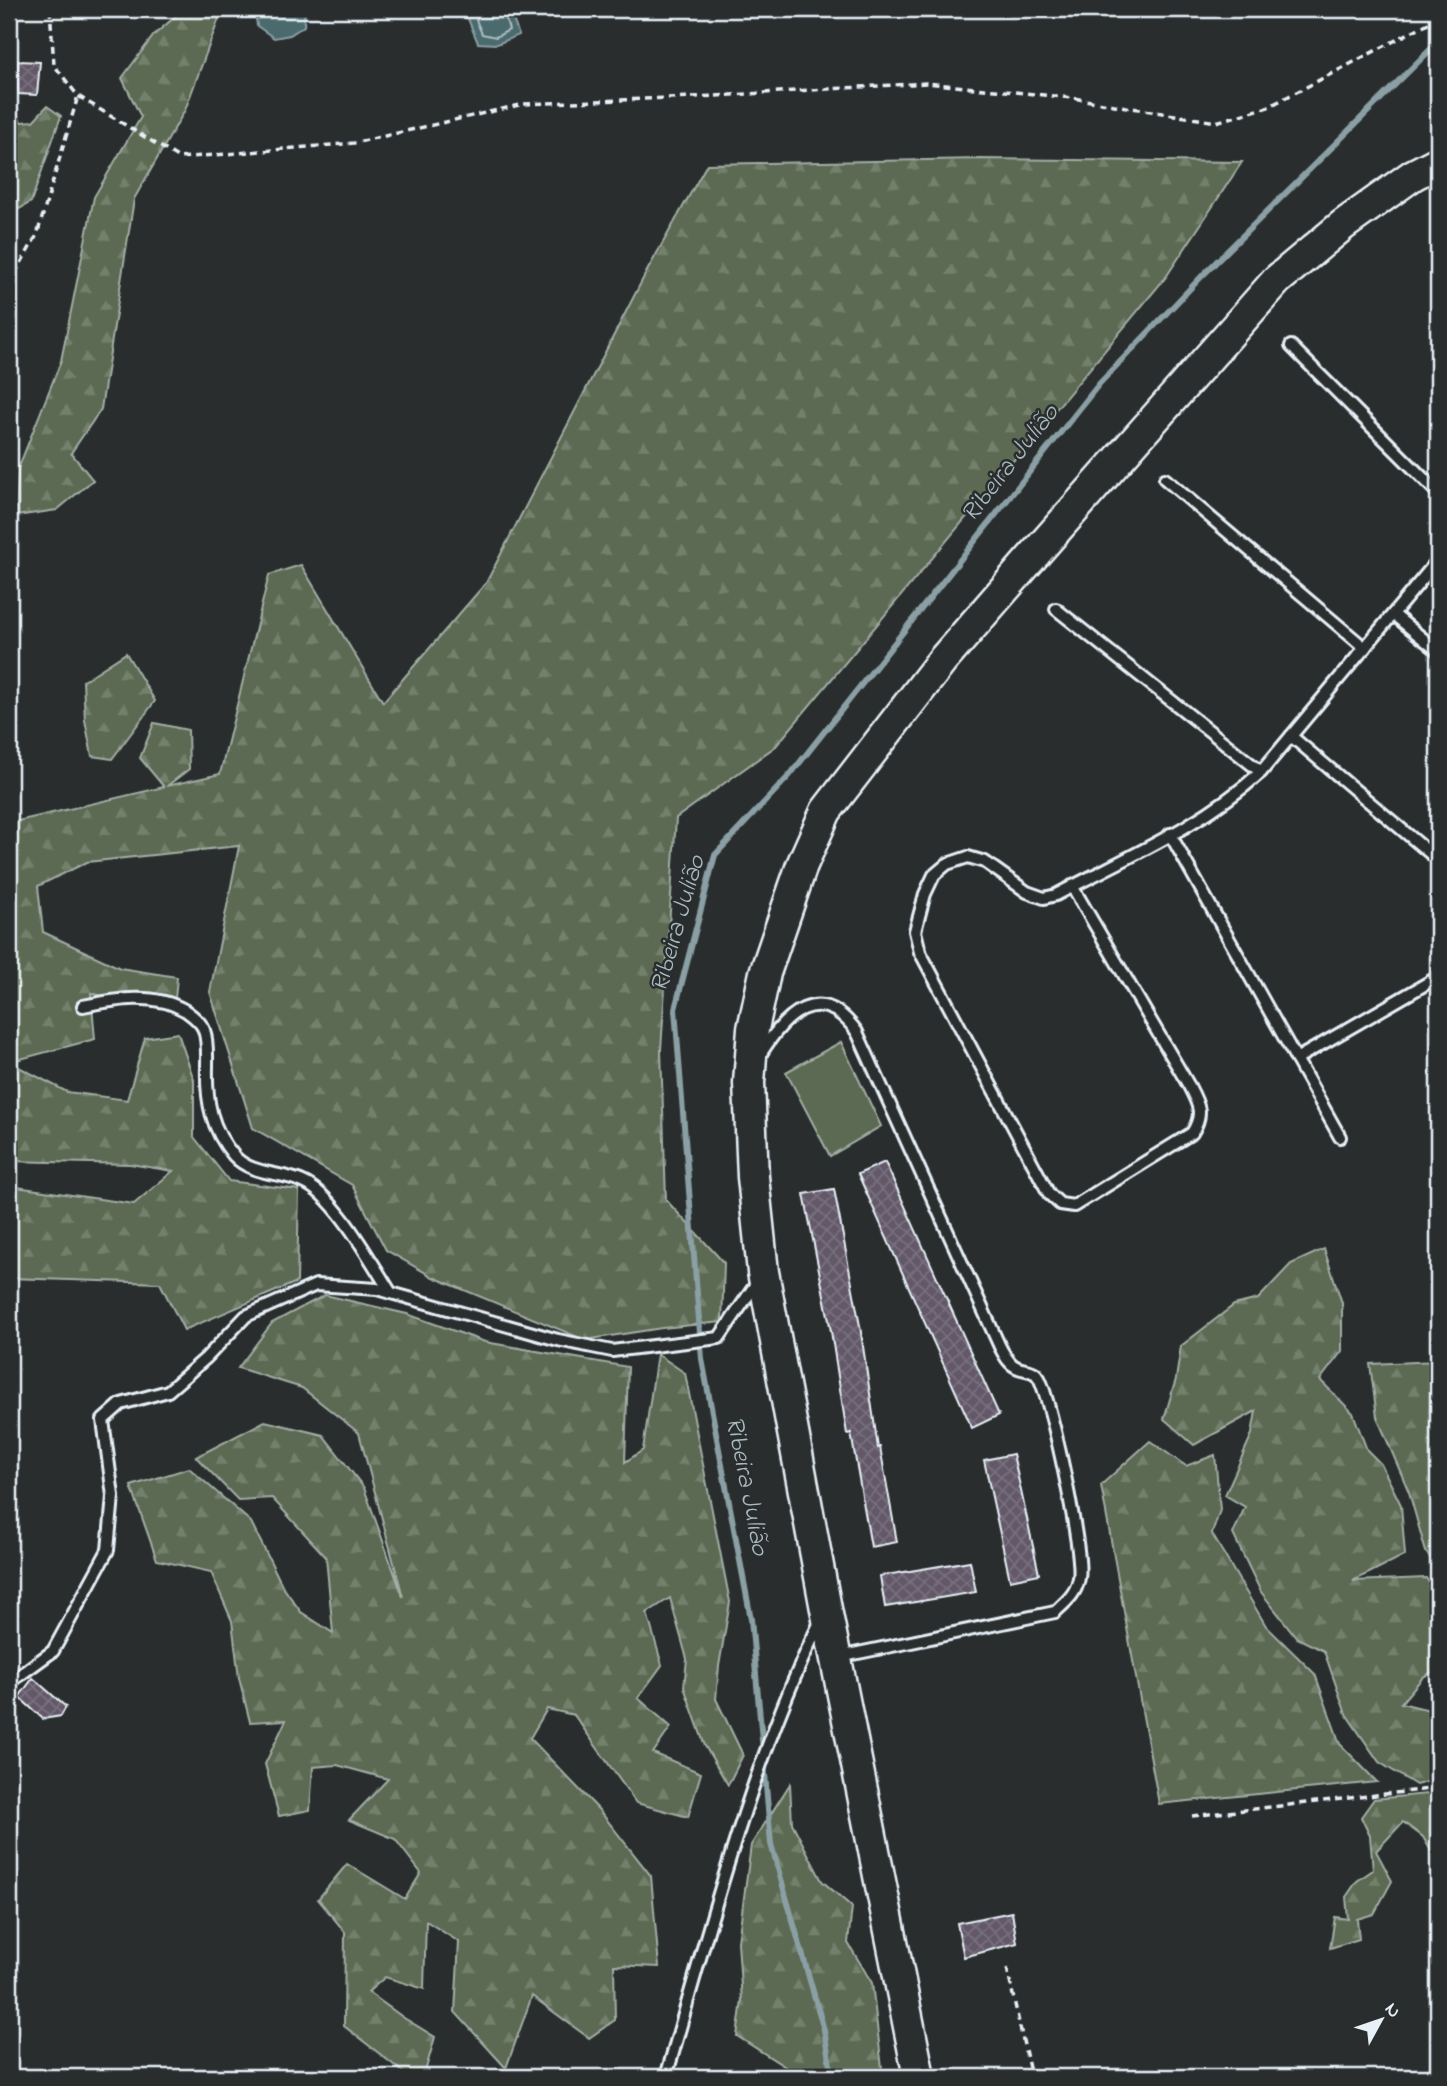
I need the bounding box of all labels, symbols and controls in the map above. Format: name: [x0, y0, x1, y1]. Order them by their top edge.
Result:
water label: Ribeira Julião: [953, 396, 1070, 531]
water label: Ribeira Julião: [641, 850, 717, 997]
water label: Ribeira Julião: [714, 1413, 778, 1560]
north arrow: [1346, 1984, 1416, 2054]
text: N: [1378, 1997, 1407, 2024]

